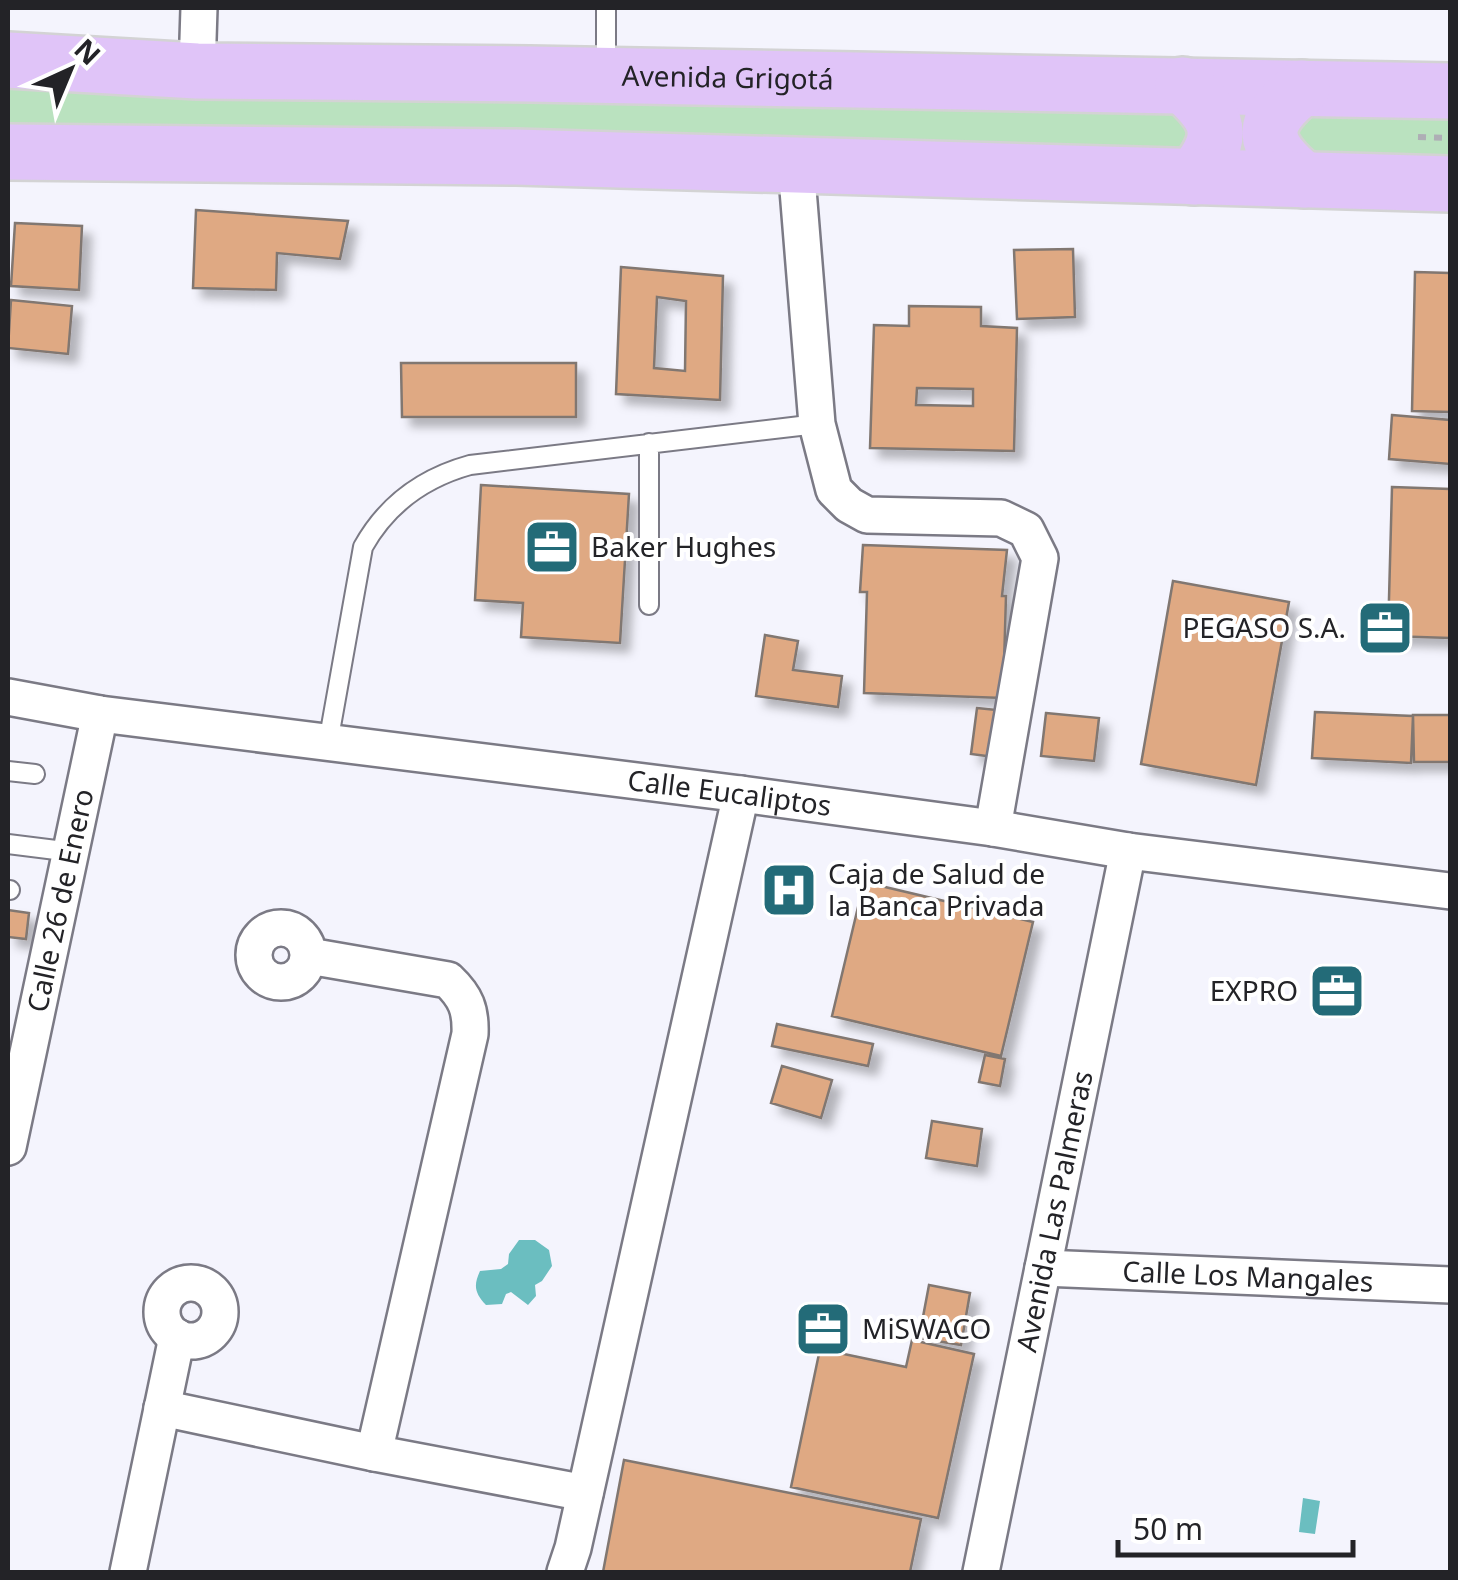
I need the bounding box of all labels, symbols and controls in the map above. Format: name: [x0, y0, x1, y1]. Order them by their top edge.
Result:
north arrow: [20, 20, 120, 120]
text: N: [67, 30, 109, 73]
street label: Avenida Grigotá: [621, 56, 834, 98]
office icon: Baker Hughes: [522, 517, 582, 577]
place label: Baker Hughes: [591, 527, 776, 565]
office icon: PEGASO S.A.: [1355, 598, 1415, 658]
place label: PEGASO S.A.: [1182, 608, 1346, 646]
street label: Calle Eucaliptos: [626, 760, 834, 824]
street label: Calle 26 de Enero: [17, 785, 102, 1015]
place label: Caja de Salud de la Banca Privada: [828, 854, 1045, 924]
hospital icon: Caja de Salud de la Banca Privada: [759, 860, 819, 920]
office icon: EXPRO: [1307, 961, 1367, 1021]
place label: EXPRO: [1210, 971, 1298, 1009]
street label: Avenida Las Palmeras: [1006, 1067, 1101, 1355]
street label: Calle Los Mangales: [1122, 1251, 1374, 1300]
office icon: MiSWACO: [793, 1299, 853, 1359]
place label: MiSWACO: [862, 1309, 991, 1347]
scale bar: [1118, 1495, 1353, 1557]
text: 50 m: [1133, 1508, 1203, 1549]

